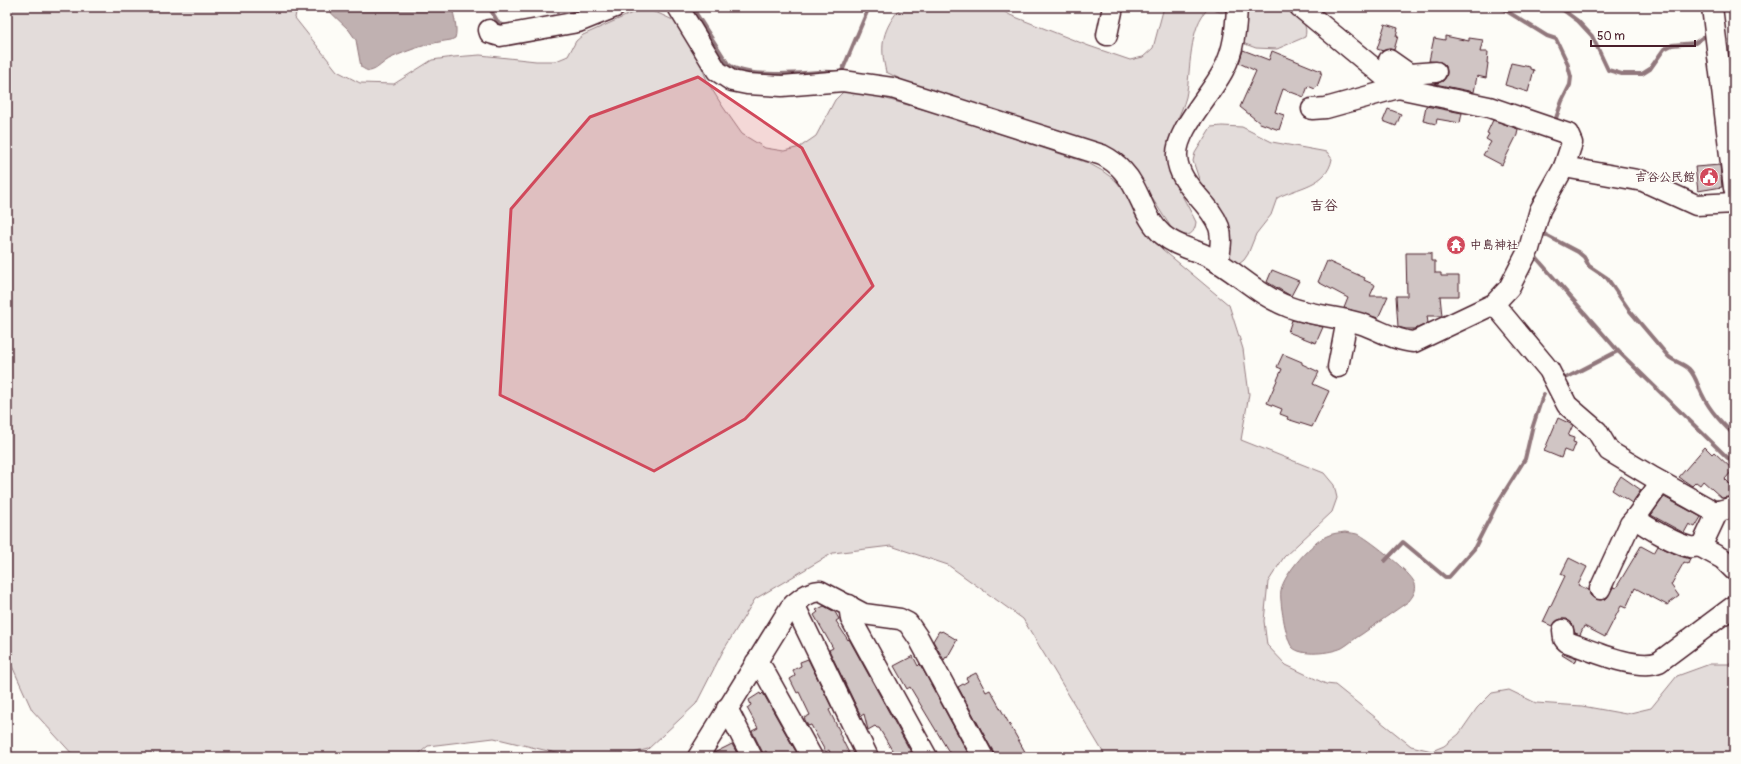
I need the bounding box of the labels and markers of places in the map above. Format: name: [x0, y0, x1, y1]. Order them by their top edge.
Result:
public building icon: 吉谷公民館: [1698, 166, 1720, 188]
place label: 吉谷公民館: [1635, 170, 1695, 185]
temple icon: 中島神社: [1445, 234, 1467, 256]
place label: 中島神社: [1470, 238, 1518, 253]

